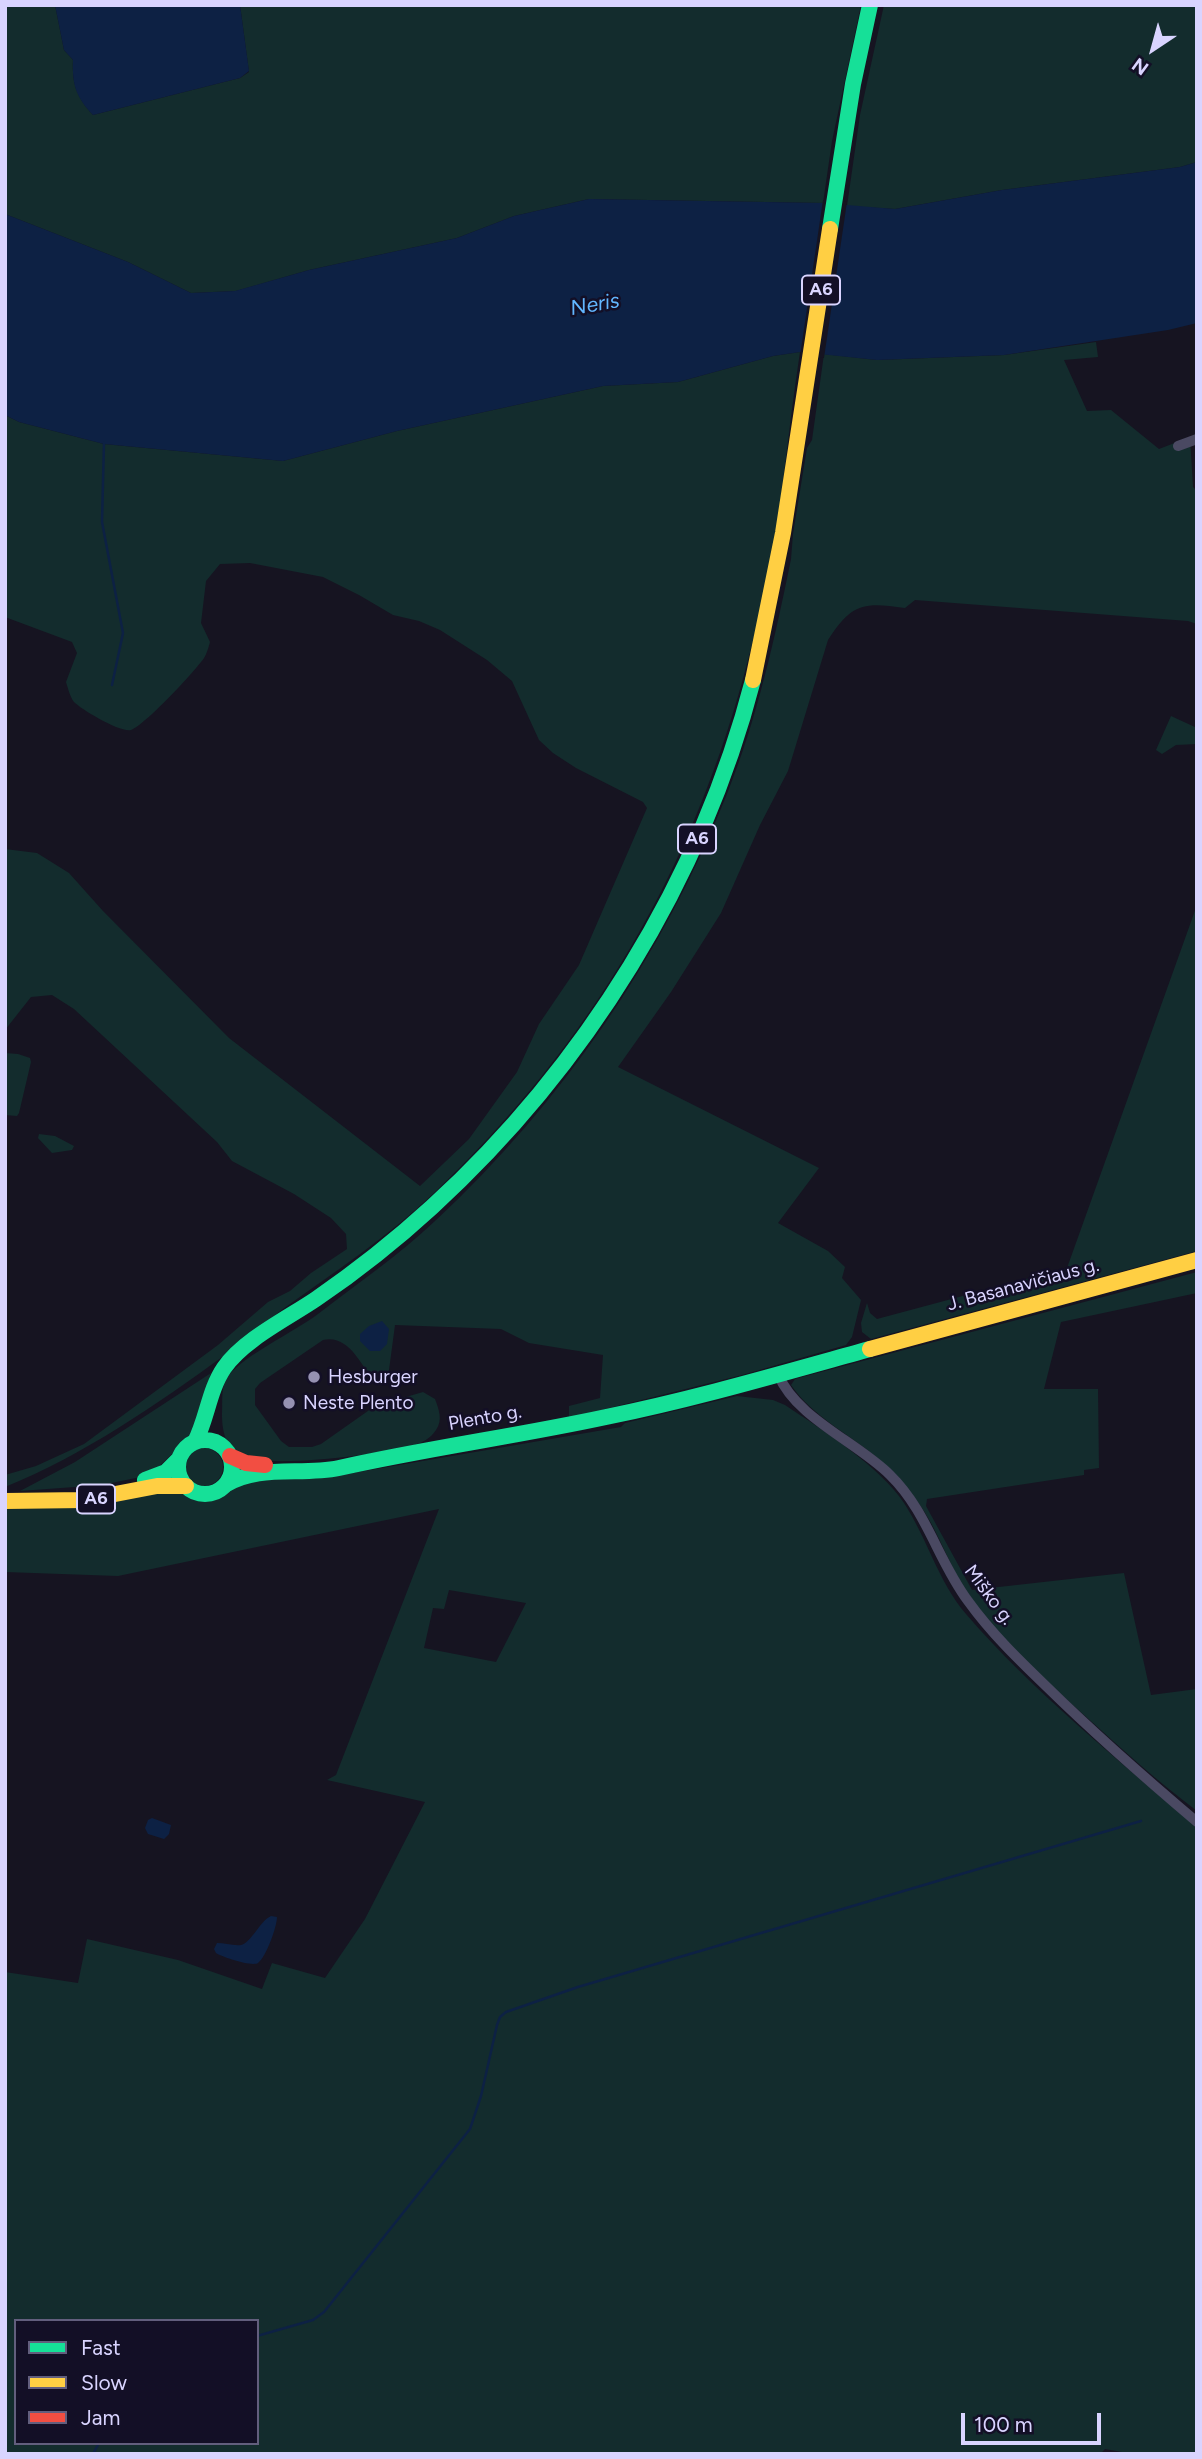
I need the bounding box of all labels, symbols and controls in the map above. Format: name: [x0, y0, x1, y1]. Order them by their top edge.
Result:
north arrow: [1118, 14, 1188, 84]
text: N: [1128, 53, 1153, 80]
road number: A6: [802, 276, 840, 304]
water label: Neris: [568, 288, 622, 322]
road number: A6: [678, 824, 716, 854]
street label: J. Basanavičiaus g.: [945, 1254, 1101, 1316]
place label: Hesburger: [328, 1366, 418, 1388]
marker: Hesburger: [306, 1369, 322, 1385]
place label: Neste Plento: [303, 1392, 413, 1414]
marker: Neste Plento: [281, 1395, 297, 1411]
street label: Plento g.: [447, 1400, 523, 1436]
road number: A6: [77, 1484, 115, 1514]
street label: Miško g.: [959, 1560, 1019, 1630]
legend: [14, 2319, 259, 2445]
text: Fast: [81, 2335, 121, 2360]
text: Slow: [81, 2370, 127, 2395]
scale bar: [964, 2400, 1104, 2444]
text: Jam: [81, 2405, 120, 2430]
text: 100 m: [974, 2412, 1033, 2437]

